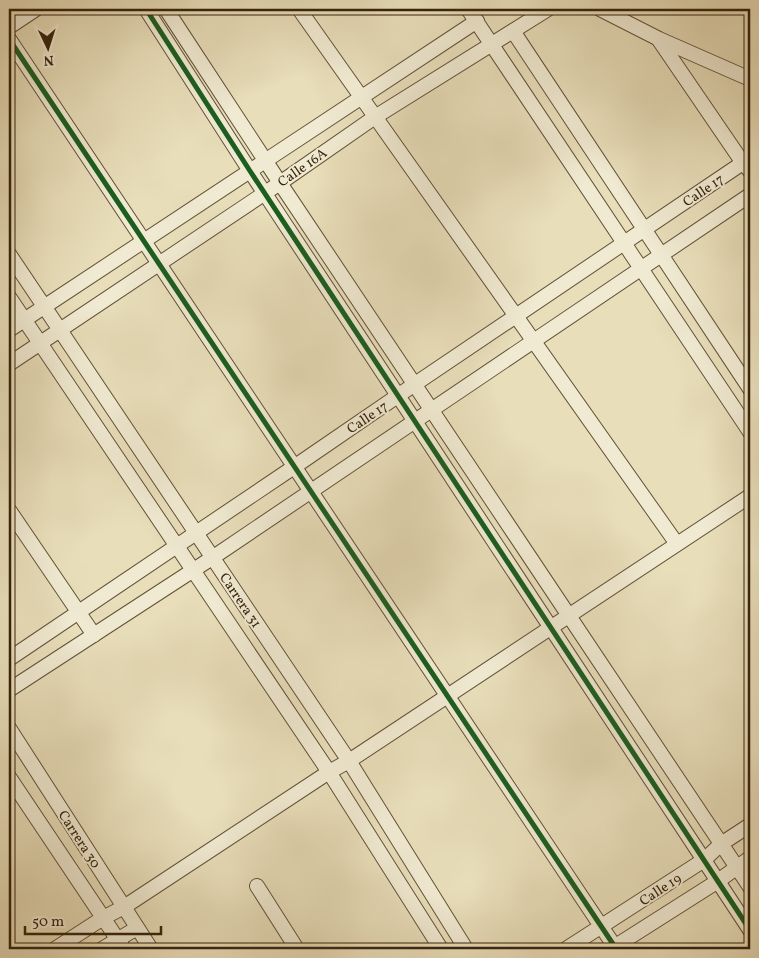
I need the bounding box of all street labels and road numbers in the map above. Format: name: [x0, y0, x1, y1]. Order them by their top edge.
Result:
street label: Calle 16A: [274, 144, 331, 192]
street label: Calle 17: [679, 170, 728, 212]
street label: Calle 17: [343, 397, 392, 439]
street label: Carrera 31: [214, 570, 265, 632]
street label: Carrera 30: [53, 807, 105, 872]
street label: Calle 19: [636, 870, 686, 911]

